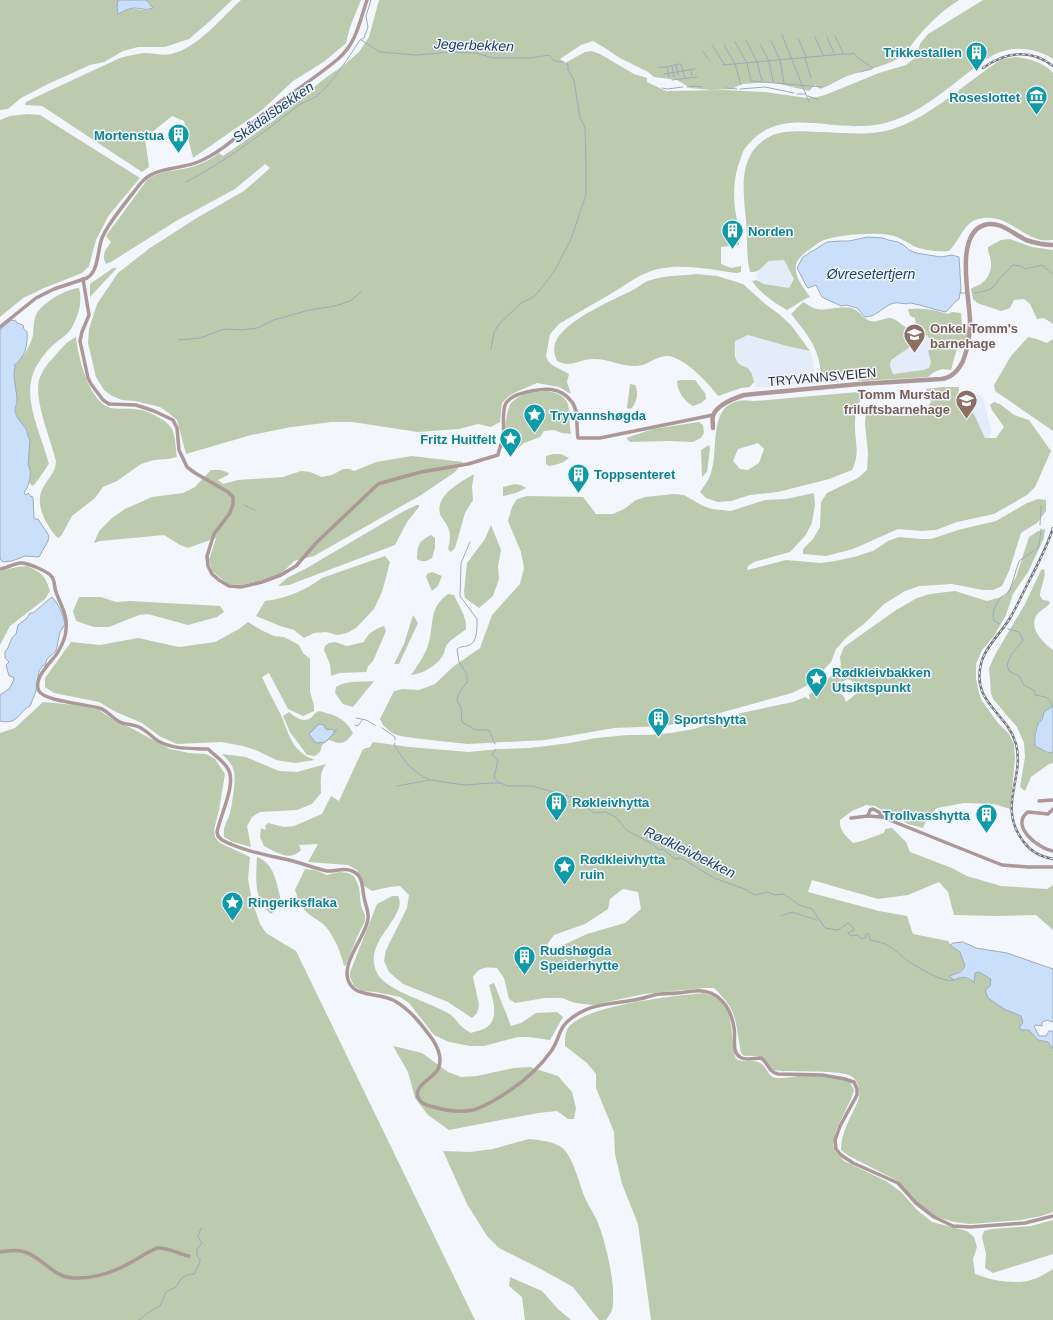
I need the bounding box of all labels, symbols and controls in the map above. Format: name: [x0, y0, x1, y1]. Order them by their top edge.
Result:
water label: Jegerbekken: [433, 36, 515, 54]
building icon: Trikkestallen: [964, 39, 990, 72]
place label: Trikkestallen: [883, 45, 962, 60]
water label: Skådalsbekken: [230, 78, 317, 146]
museum icon: Roseslottet: [1023, 84, 1049, 117]
place label: Roseslottet: [949, 90, 1021, 105]
building icon: Mortenstua: [166, 122, 192, 155]
place label: Mortenstua: [94, 128, 165, 143]
building icon: Norden: [719, 218, 745, 251]
place label: Norden: [748, 224, 794, 239]
water label: Øvresetertjern: [826, 266, 916, 282]
place label: Onkel Tomm's barnehage: [930, 321, 1018, 351]
school or university icon: Onkel Tomm's barnehage: [901, 322, 927, 355]
street label: TRYVANNSVEIEN: [767, 365, 877, 389]
place label: Tomm Murstad friluftsbarnehage: [844, 387, 950, 417]
school or university icon: Tomm Murstad friluftsbarnehage: [953, 388, 979, 421]
place icon: Tryvannshøgda: [522, 402, 548, 435]
place label: Tryvannshøgda: [550, 408, 647, 423]
place icon: Fritz Huitfelt: [498, 426, 524, 459]
place label: Fritz Huitfelt: [420, 432, 497, 447]
building icon: Toppsenteret: [565, 461, 591, 494]
place label: Toppsenteret: [594, 467, 676, 482]
place label: Rødkleivbakken Utsiktspunkt: [832, 665, 931, 695]
place icon: Rødkleivbakken Utsiktspunkt: [804, 666, 830, 699]
building icon: Sportshytta: [646, 706, 672, 739]
place label: Sportshytta: [674, 712, 747, 727]
building icon: Røkleivhytta: [543, 789, 569, 822]
place label: Røkleivhytta: [572, 795, 650, 810]
building icon: Trollvasshytta: [973, 802, 999, 835]
place label: Trollvasshytta: [883, 808, 971, 823]
water label: Rødkleivbekken: [642, 823, 738, 881]
place label: Rødkleivhytta ruin: [580, 852, 666, 882]
place icon: Rødkleivhytta ruin: [551, 853, 577, 886]
place icon: Ringeriksflaka: [219, 889, 245, 922]
place label: Ringeriksflaka: [248, 895, 338, 910]
place label: Rudshøgda Speiderhytte: [540, 943, 619, 973]
building icon: Rudshøgda Speiderhytte: [511, 944, 537, 977]

